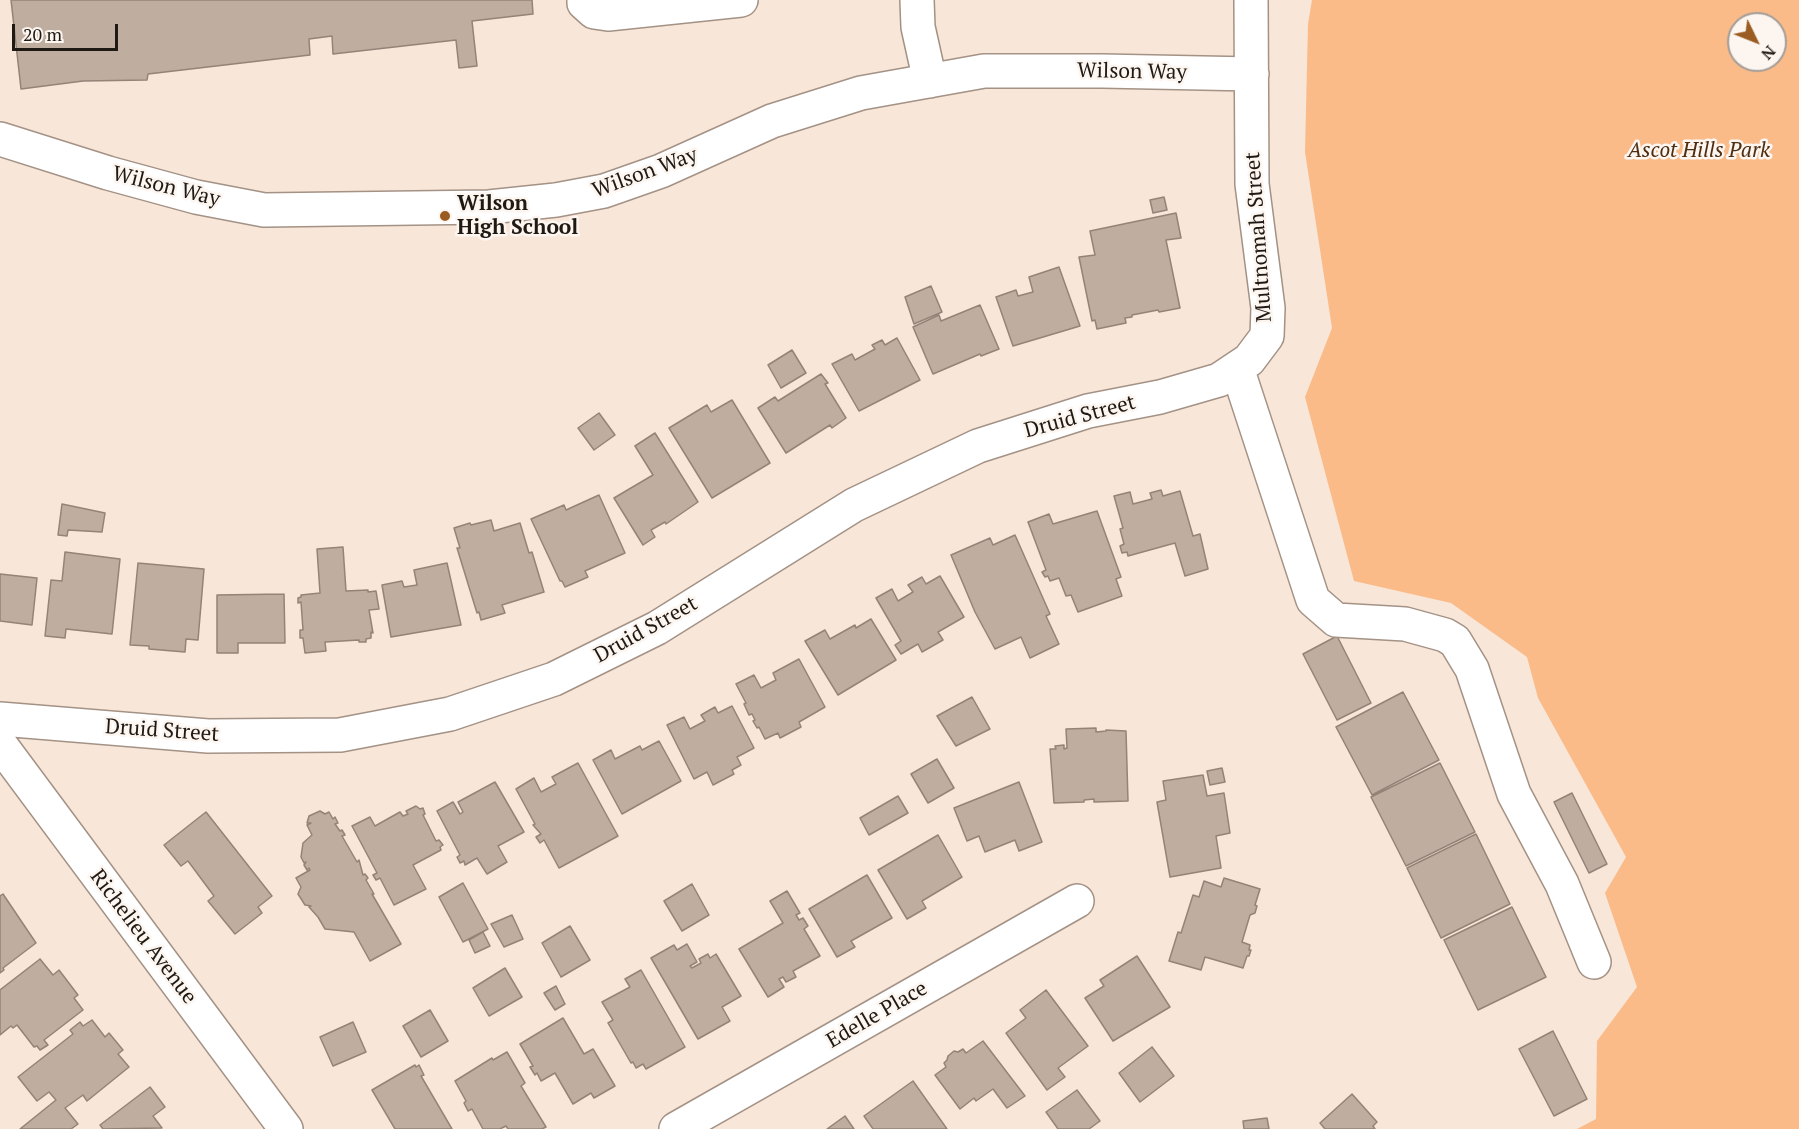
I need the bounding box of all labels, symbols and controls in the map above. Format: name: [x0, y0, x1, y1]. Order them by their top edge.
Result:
scale bar: [15, 12, 122, 50]
north arrow: [1727, 12, 1787, 72]
text: 20 m: [23, 22, 62, 46]
text: N: [1757, 41, 1781, 65]
street label: Wilson Way: [1077, 58, 1187, 86]
park label: Ascot Hills Park: [1628, 138, 1770, 164]
street label: Wilson Way: [589, 142, 701, 204]
street label: Multnomah Street: [1240, 151, 1278, 323]
street label: Wilson Way: [110, 161, 222, 213]
place label: Wilson High School: [457, 191, 578, 241]
marker: Wilson High School: [438, 209, 452, 223]
street label: Druid Street: [1022, 390, 1138, 444]
street label: Druid Street: [590, 591, 702, 669]
street label: Druid Street: [104, 714, 220, 748]
street label: Richelieu Avenue: [84, 865, 202, 1009]
street label: Edelle Place: [822, 976, 932, 1054]

